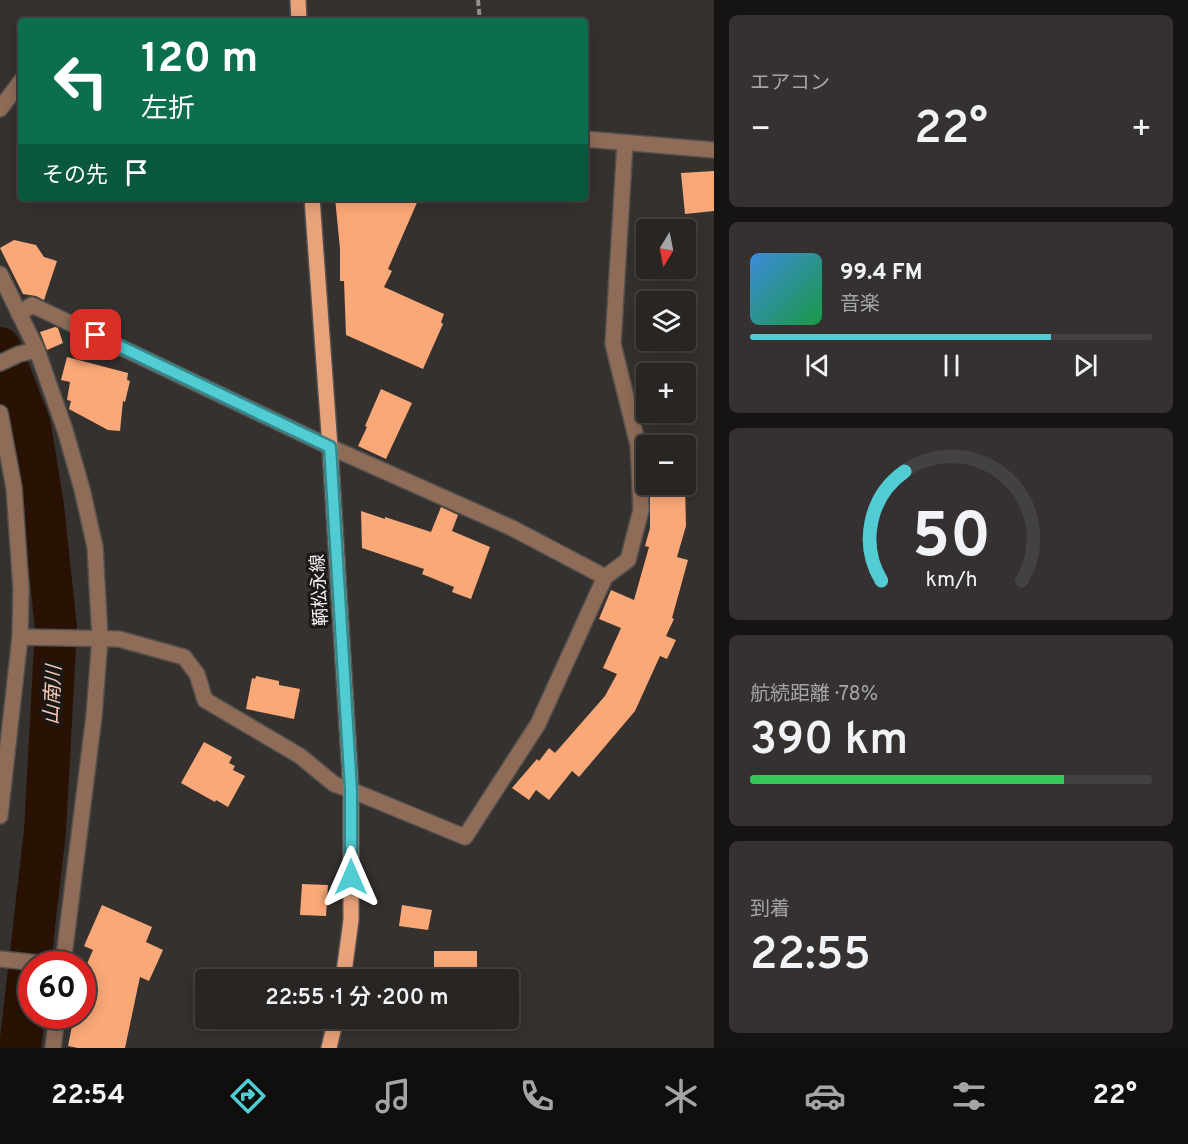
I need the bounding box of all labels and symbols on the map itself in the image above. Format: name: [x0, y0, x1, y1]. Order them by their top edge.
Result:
north arrow: [636, 219, 696, 279]
pin: [70, 309, 121, 360]
street label: 鞆松永線: [307, 553, 334, 626]
water label: 山南川: [39, 662, 69, 726]
position arrow: [319, 845, 383, 909]
speed limit sign: 60: [18, 951, 96, 1029]

